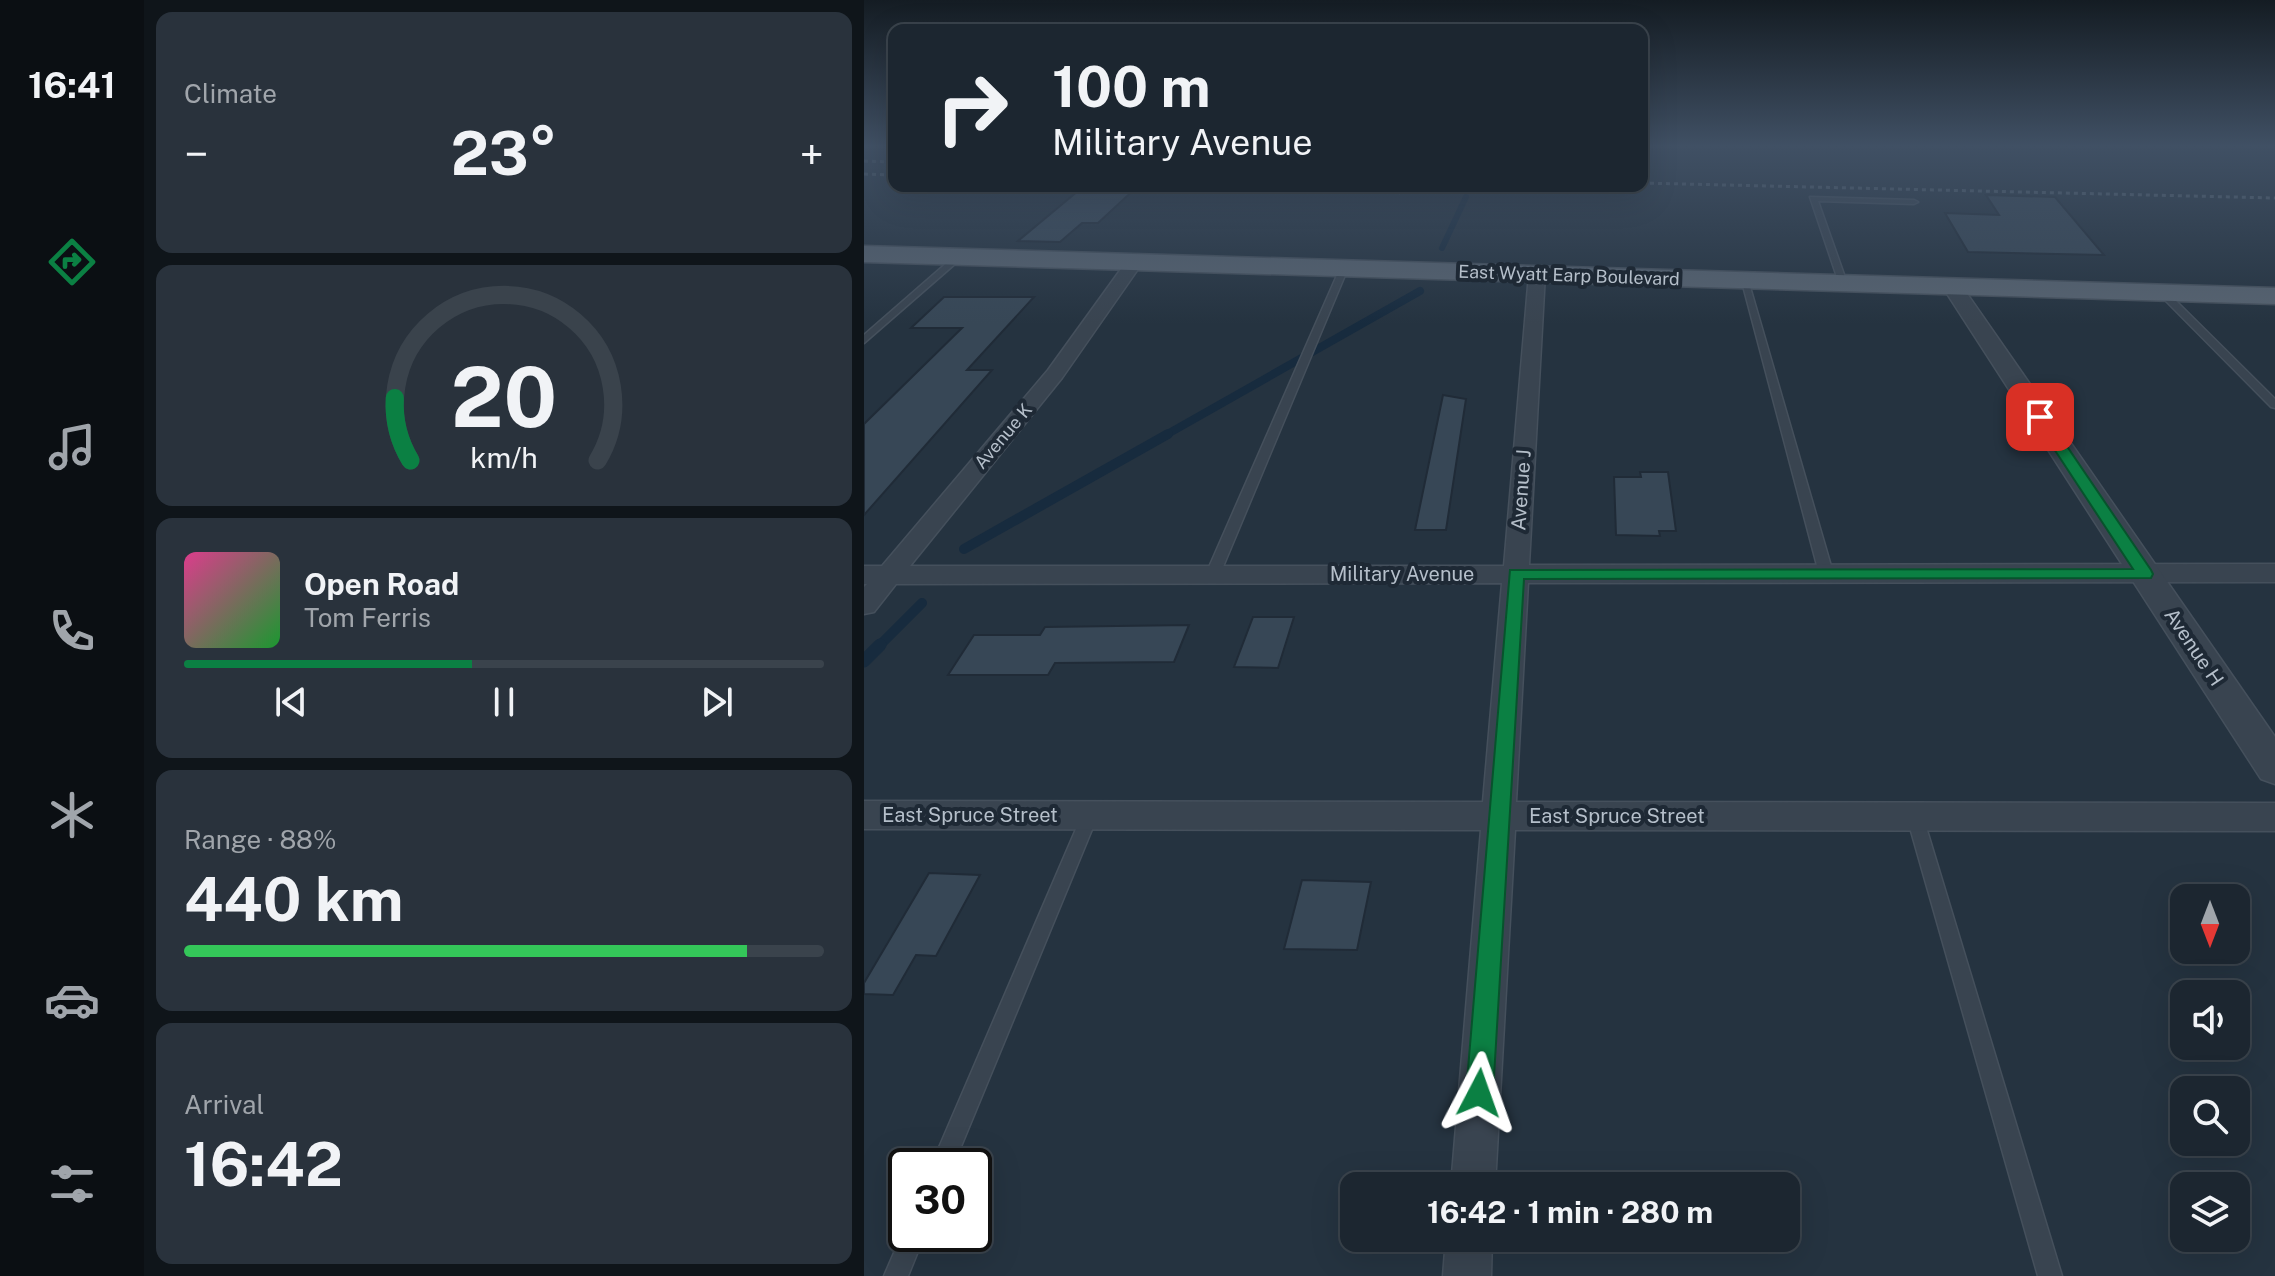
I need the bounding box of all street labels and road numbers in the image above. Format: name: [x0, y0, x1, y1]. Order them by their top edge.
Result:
street label: East Wyatt Earp Boulevard: [1458, 261, 1680, 289]
street label: Avenue K: [970, 399, 1036, 473]
street label: Avenue J: [1506, 449, 1536, 531]
street label: Military Avenue: [1330, 562, 1474, 586]
street label: Avenue H: [2159, 604, 2229, 690]
street label: East Spruce Street: [882, 803, 1058, 827]
street label: East Spruce Street: [1529, 804, 1705, 828]

